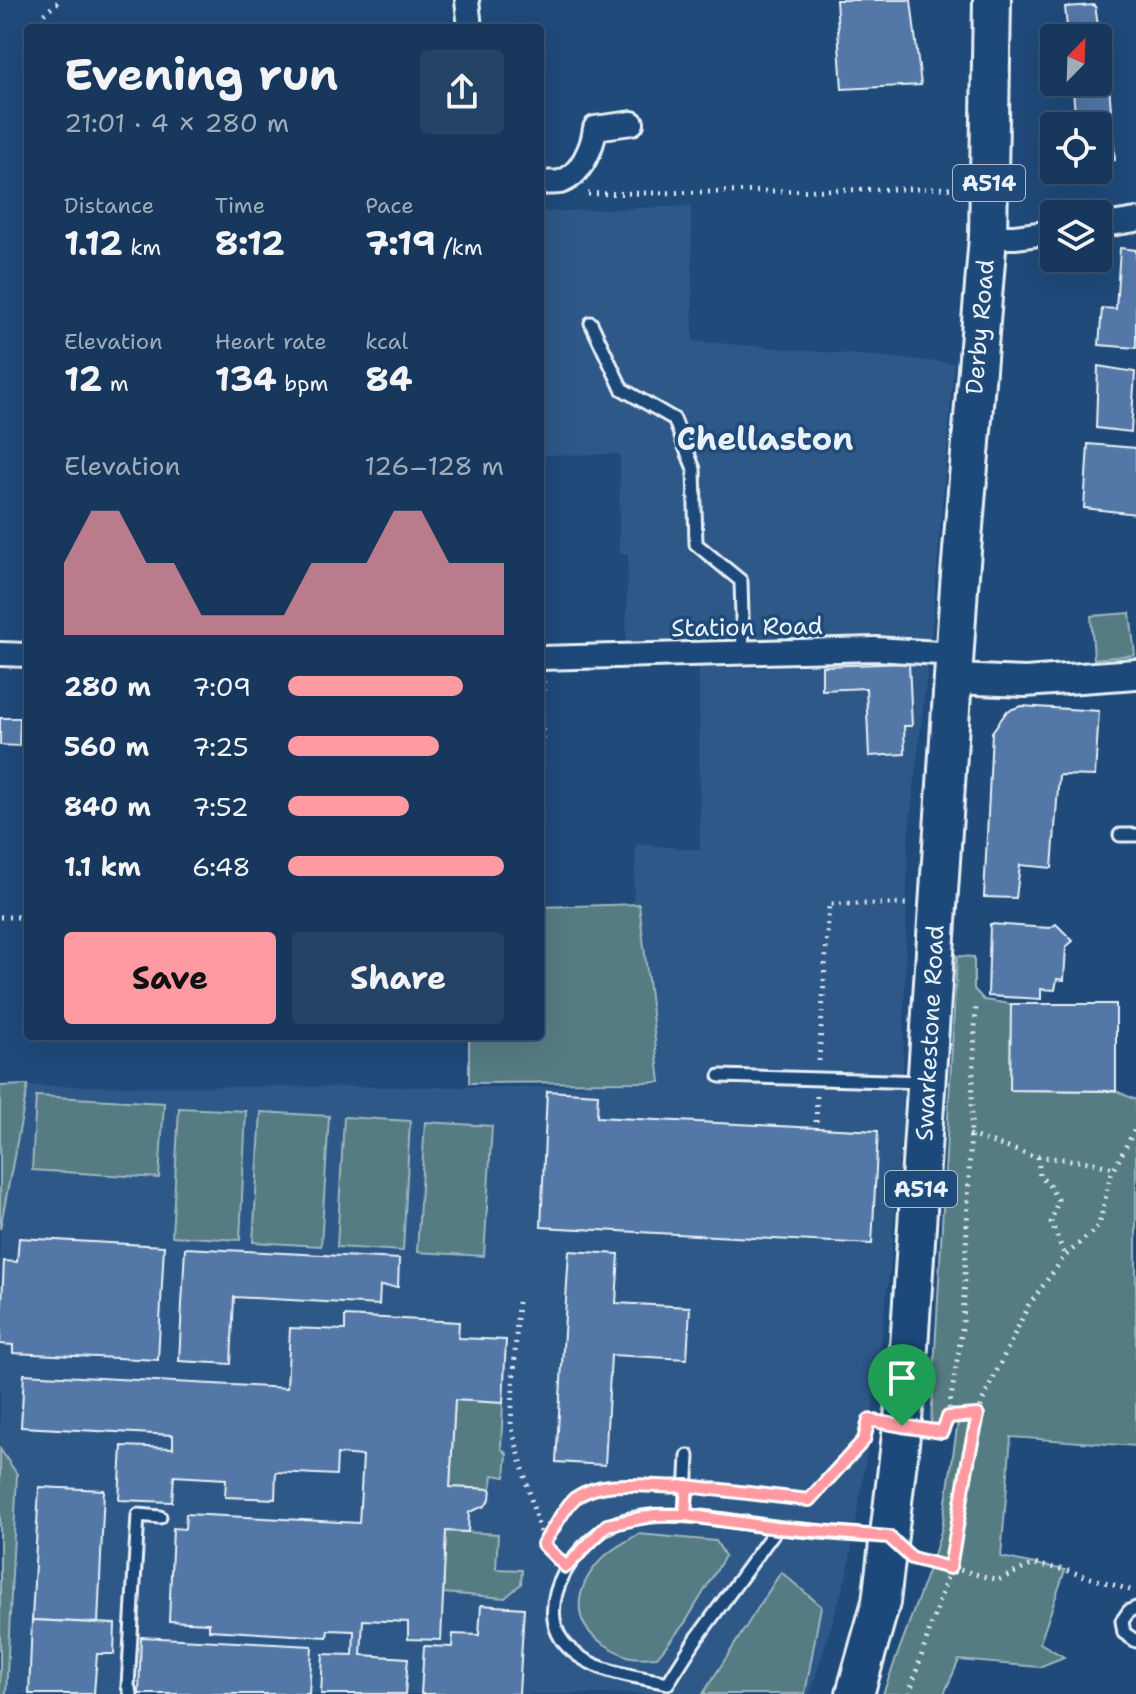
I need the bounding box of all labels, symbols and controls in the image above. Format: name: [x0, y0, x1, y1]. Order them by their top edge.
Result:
north arrow: [1040, 24, 1112, 96]
map controls: [1040, 24, 1112, 272]
text: Evening run: [64, 45, 338, 104]
button: share: [420, 50, 504, 134]
text: 21:01 · 4 × 280 m: [64, 105, 289, 140]
button: locate: [1040, 112, 1112, 184]
road number: A514: [953, 165, 1025, 201]
text: Distance: [64, 191, 154, 220]
text: Time: [215, 191, 265, 220]
text: Pace: [365, 191, 414, 220]
button: layers: [1040, 200, 1112, 272]
text: 1.12: [64, 220, 123, 266]
text: 8:12: [215, 220, 285, 266]
text: 7:19: [365, 220, 436, 266]
text: km: [123, 233, 161, 262]
text: /km: [436, 233, 483, 262]
street label: Derby Road: [958, 258, 1002, 396]
text: Elevation: [64, 327, 162, 356]
text: Heart rate: [215, 327, 327, 356]
text: kcal: [365, 327, 408, 356]
text: 12: [64, 356, 102, 402]
text: 134: [215, 356, 277, 402]
text: 84: [365, 356, 413, 402]
text: m: [102, 369, 129, 398]
text: bpm: [277, 369, 329, 398]
district label: Chellaston: [676, 417, 854, 460]
text: Elevation: [64, 448, 180, 483]
text: 126–128 m: [365, 448, 504, 483]
street label: Station Road: [671, 610, 823, 644]
text: 280 m: [64, 669, 151, 704]
text: 7:09: [192, 669, 251, 704]
text: 560 m: [64, 729, 149, 764]
text: 7:25: [192, 729, 249, 764]
text: 840 m: [64, 789, 151, 824]
text: 7:52: [192, 789, 249, 824]
text: 1.1 km: [64, 849, 141, 884]
text: 6:48: [192, 849, 251, 884]
street label: Swarkestone Road: [908, 924, 952, 1142]
button: Save: [64, 932, 276, 1024]
button: Share: [292, 932, 504, 1024]
road number: A514: [885, 1171, 957, 1207]
pin: [868, 1344, 936, 1426]
icon: arrive: [880, 1356, 924, 1400]

